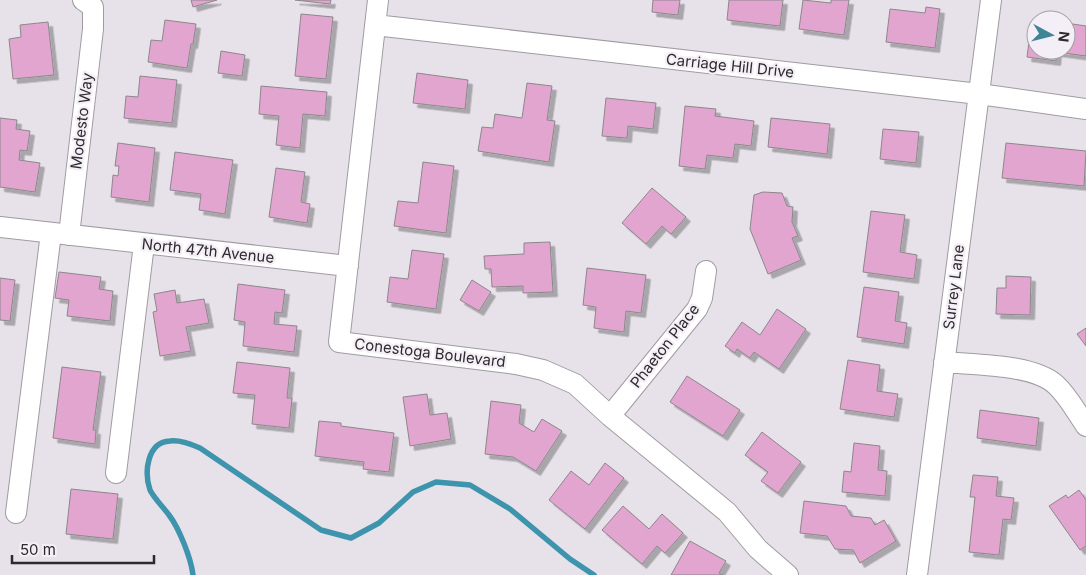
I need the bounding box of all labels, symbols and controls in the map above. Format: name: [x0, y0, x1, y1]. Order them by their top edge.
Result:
north arrow: [1026, 10, 1076, 60]
text: N: [1055, 30, 1073, 43]
street label: Carriage Hill Drive: [665, 49, 795, 82]
street label: Modesto Way: [66, 71, 97, 170]
street label: North 47th Avenue: [141, 234, 275, 267]
street label: Surrey Lane: [939, 243, 968, 330]
street label: Phaeton Place: [626, 300, 703, 391]
street label: Conestoga Boulevard: [353, 334, 507, 371]
scale bar: [12, 532, 155, 564]
text: 50 m: [20, 540, 56, 559]

